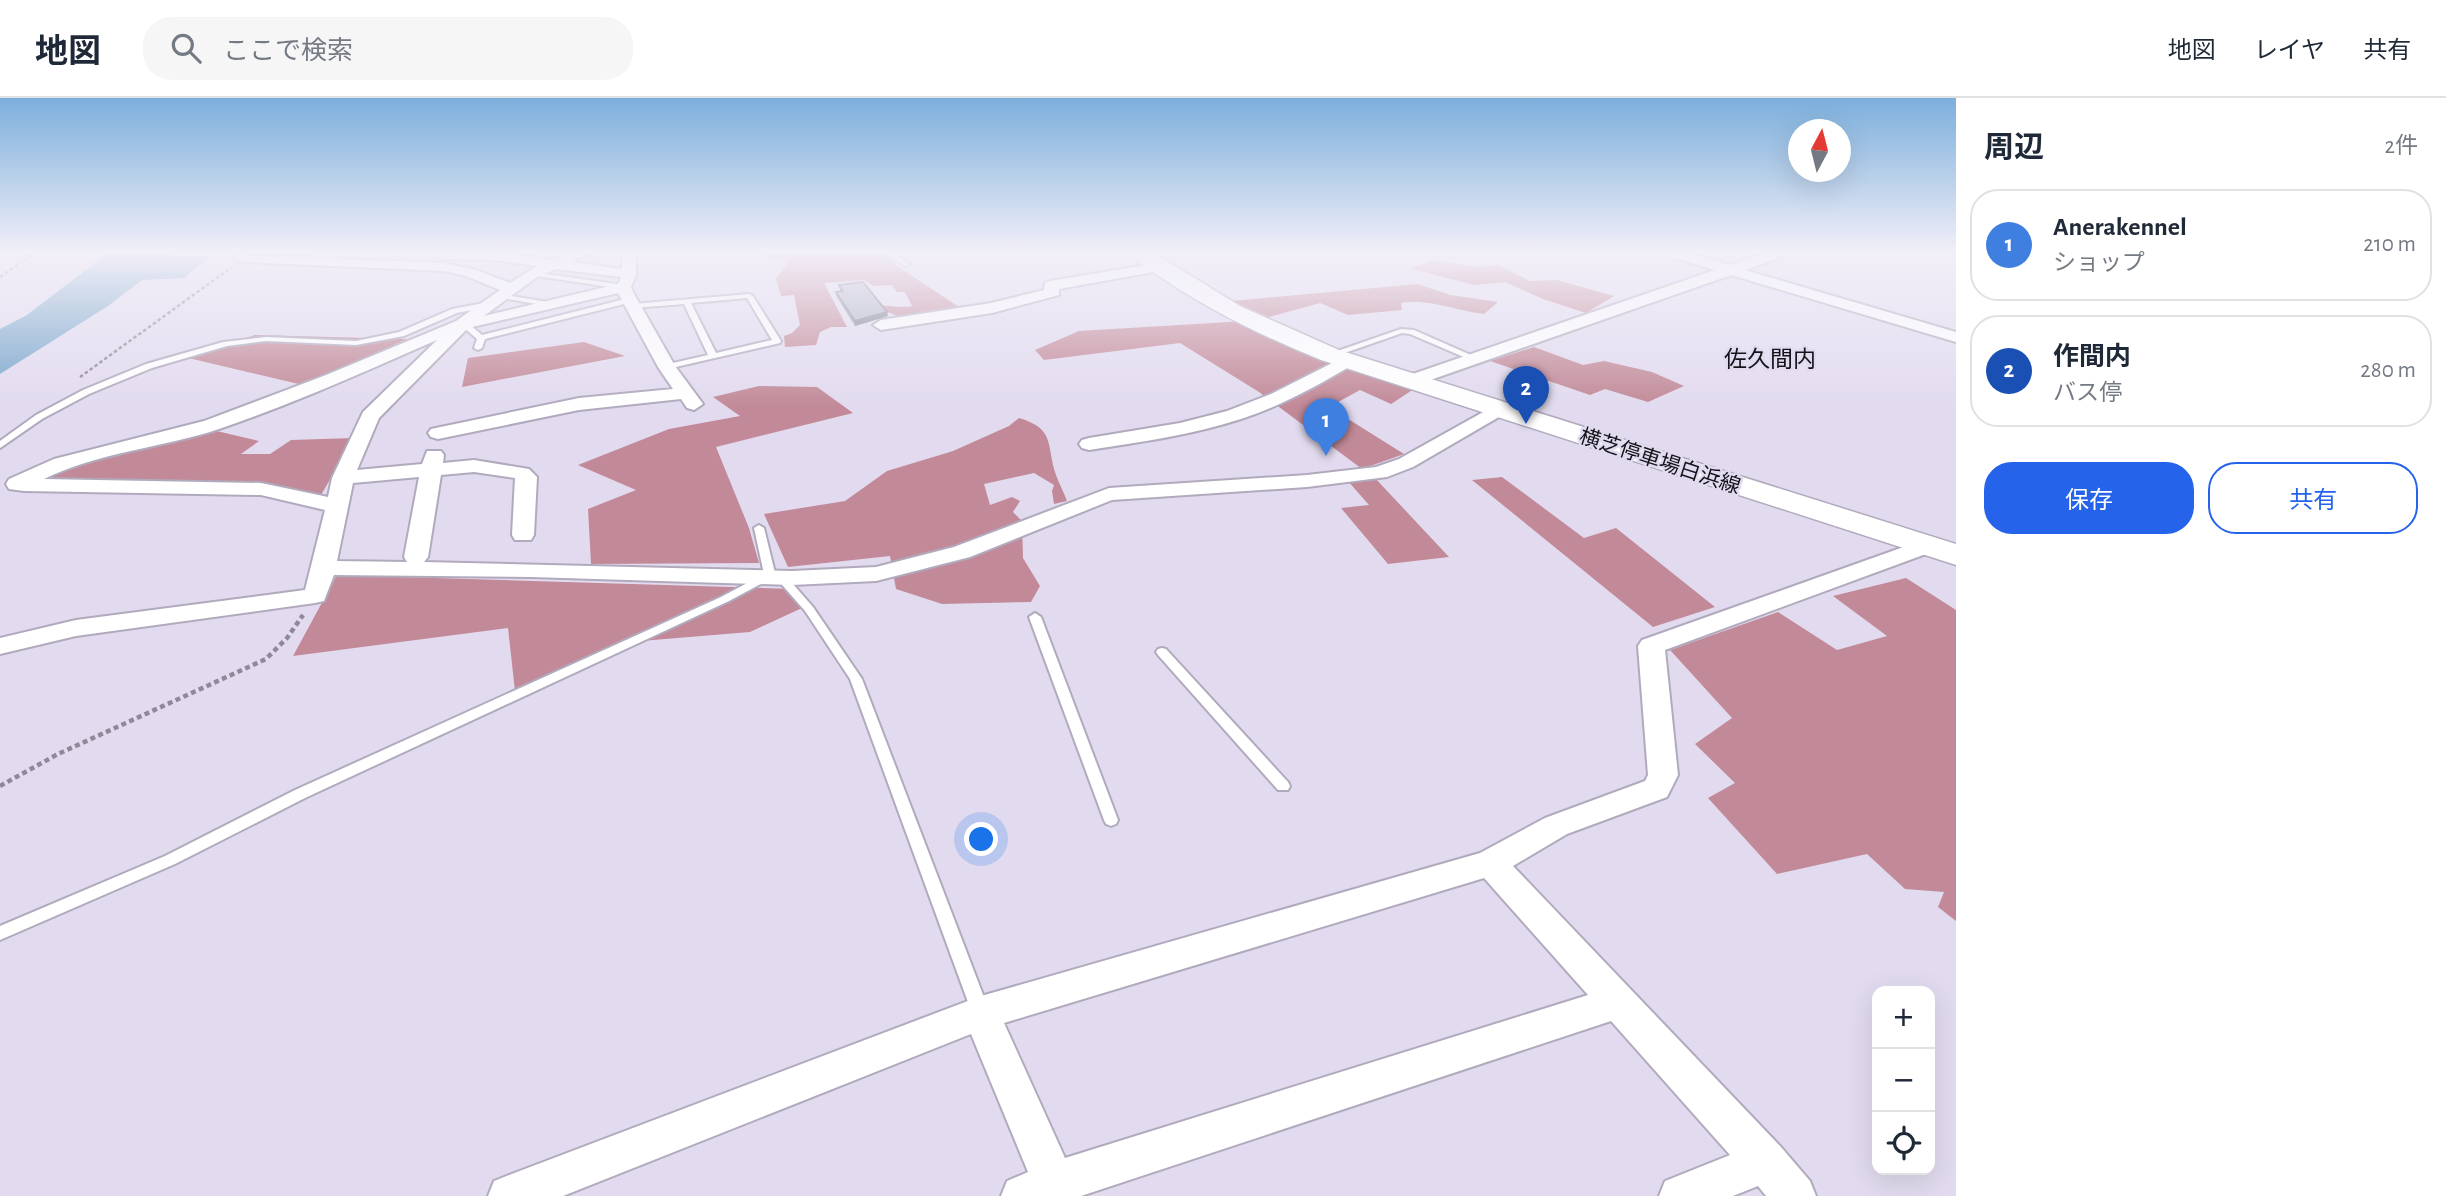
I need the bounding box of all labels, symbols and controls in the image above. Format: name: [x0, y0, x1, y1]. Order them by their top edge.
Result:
search box: [143, 17, 633, 80]
icon: search: [167, 29, 205, 67]
text: 地図: [35, 36, 101, 69]
text: ここで検索: [223, 38, 353, 64]
text: 地図: [2168, 39, 2216, 63]
text: レイヤ: [2254, 39, 2325, 63]
text: 共有: [2363, 39, 2411, 63]
north arrow: [1788, 119, 1851, 182]
text: 周辺: [1984, 133, 2044, 163]
text: 2件: [2385, 135, 2418, 158]
text: Anerakennel: [2053, 214, 2187, 240]
text: 1: [2005, 233, 2013, 256]
text: 210 m: [2363, 233, 2416, 256]
text: ショップ: [2053, 252, 2145, 275]
text: 作間内: [2053, 344, 2131, 370]
district label: 佐久間内: [1724, 347, 1816, 372]
text: 2: [2004, 359, 2014, 382]
text: 280 m: [2360, 359, 2416, 382]
pin: 2: [1503, 366, 1549, 424]
text: バス停: [2053, 382, 2122, 405]
pin: 1: [1303, 398, 1349, 456]
street label: 横芝停車場白浜線: [1577, 425, 1743, 497]
button: 保存: [1984, 462, 2194, 534]
button: 共有: [2208, 462, 2418, 534]
your location: [964, 822, 998, 856]
map controls: [1872, 986, 1935, 1175]
button: +: [1872, 986, 1935, 1049]
button: −: [1872, 1049, 1935, 1112]
button: locate: [1872, 1112, 1935, 1175]

